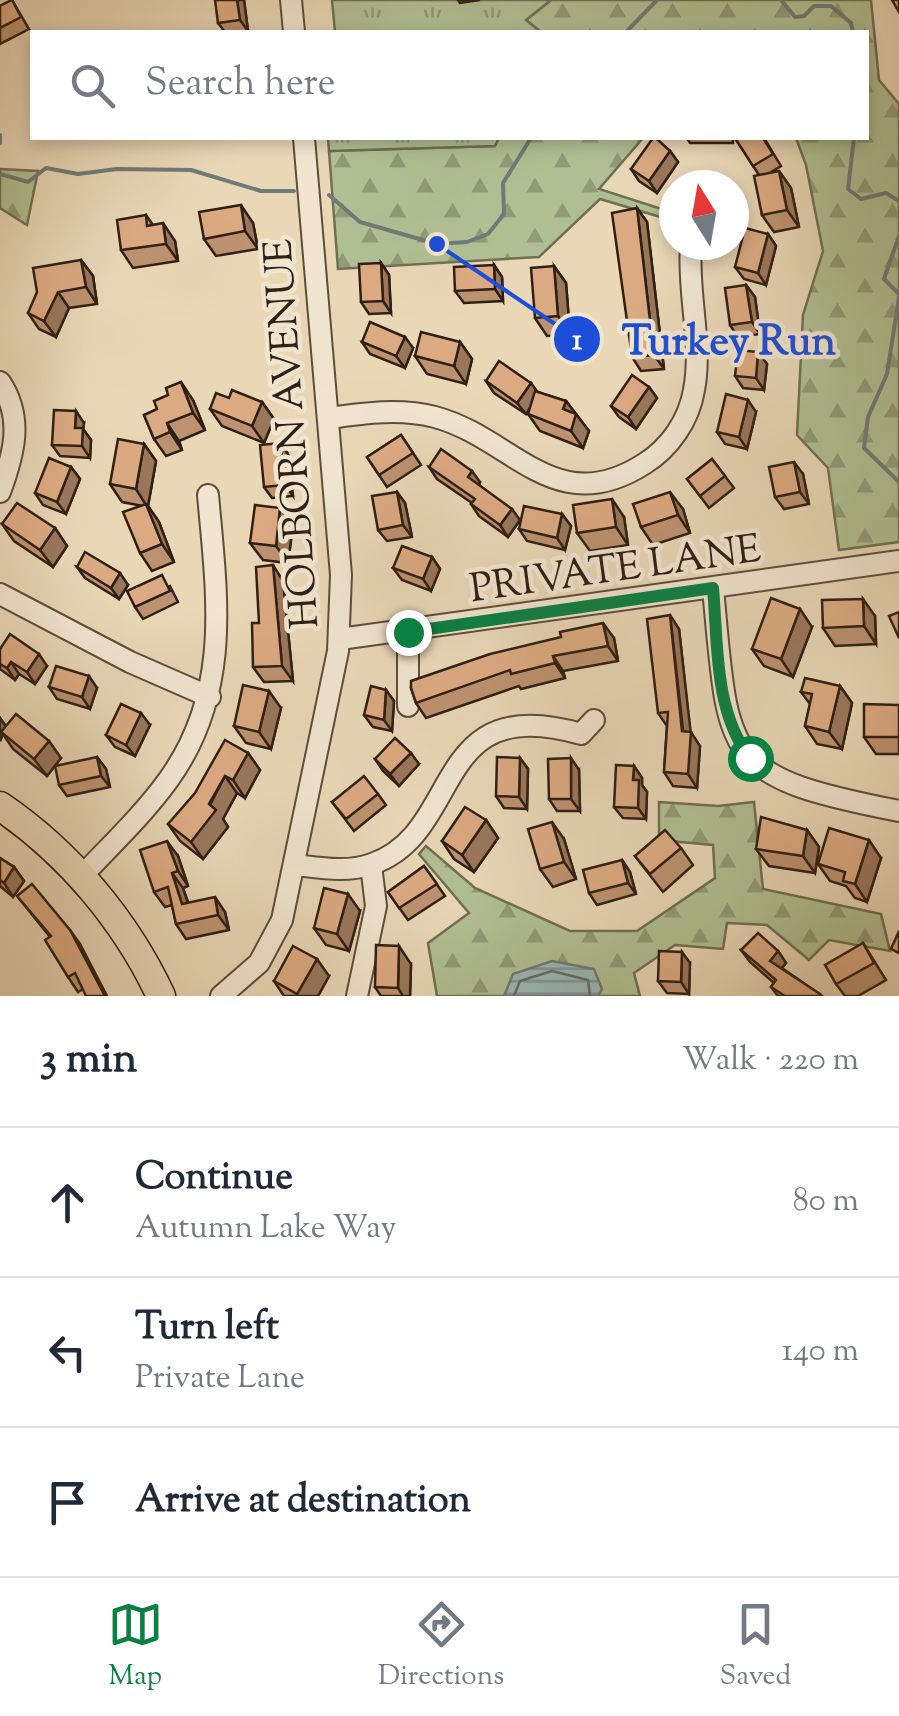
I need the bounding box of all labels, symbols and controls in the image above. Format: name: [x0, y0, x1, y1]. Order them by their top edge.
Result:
search box: [30, 30, 869, 140]
icon: search: [65, 58, 120, 113]
text: Search here: [145, 58, 336, 112]
north arrow: [659, 170, 749, 260]
street label: HOLBORN AVENUE: [252, 237, 337, 630]
callout: Turkey Run: [552, 303, 856, 375]
text: Turkey Run: [622, 314, 836, 374]
text: 1: [572, 320, 583, 363]
street label: PRIVATE LANE: [466, 523, 765, 620]
route end: [386, 610, 432, 656]
route start: [728, 736, 774, 782]
text: 3 min: [40, 1031, 137, 1091]
text: Walk · 220 m: [682, 1038, 859, 1084]
text: Continue: [135, 1152, 293, 1206]
icon: ahead: [40, 1175, 95, 1230]
text: 80 m: [793, 1179, 859, 1225]
text: Autumn Lake Way: [135, 1206, 396, 1252]
text: Turn left: [135, 1302, 279, 1356]
icon: left: [40, 1325, 95, 1380]
text: 140 m: [782, 1329, 859, 1375]
text: Private Lane: [135, 1356, 305, 1402]
icon: arrive: [40, 1475, 95, 1530]
text: Arrive at destination: [135, 1475, 471, 1529]
tab: Map: [108, 1597, 163, 1697]
tab: Directions: [378, 1597, 504, 1697]
tab: Saved: [719, 1597, 791, 1697]

